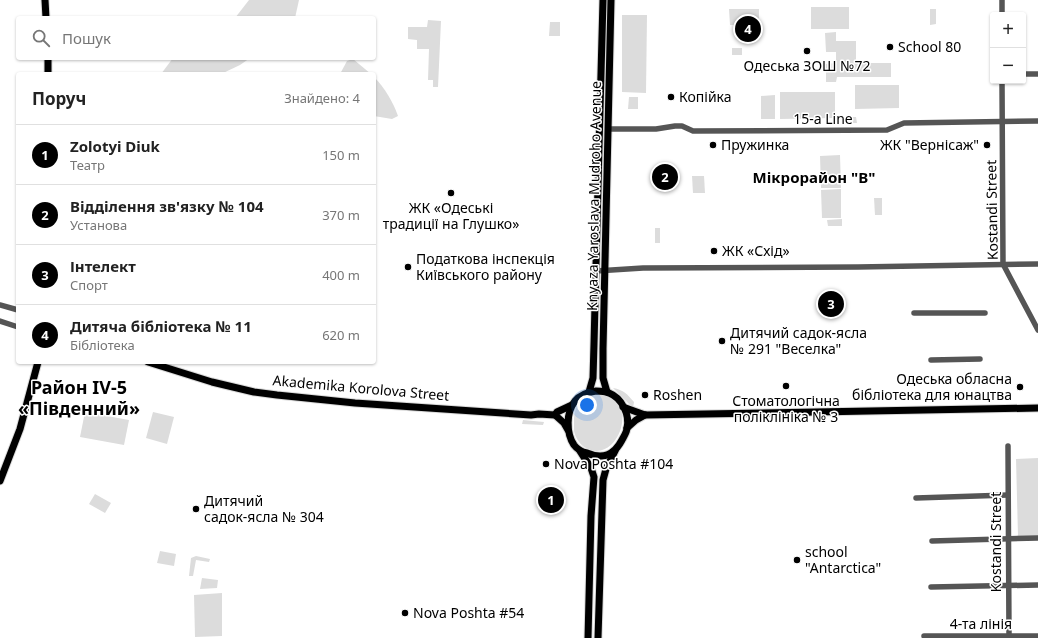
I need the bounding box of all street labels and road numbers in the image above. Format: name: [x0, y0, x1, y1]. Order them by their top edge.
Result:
street label: Knyaza Yaroslava Mudroho Avenue: [582, 81, 605, 311]
street label: 15-a Line: [793, 109, 853, 128]
street label: Kostandi Street: [981, 160, 1002, 260]
street label: Akademika Korolova Street: [272, 370, 450, 405]
street label: Kostandi Street: [986, 492, 1005, 592]
street label: 4-та лінія: [950, 614, 1012, 633]

